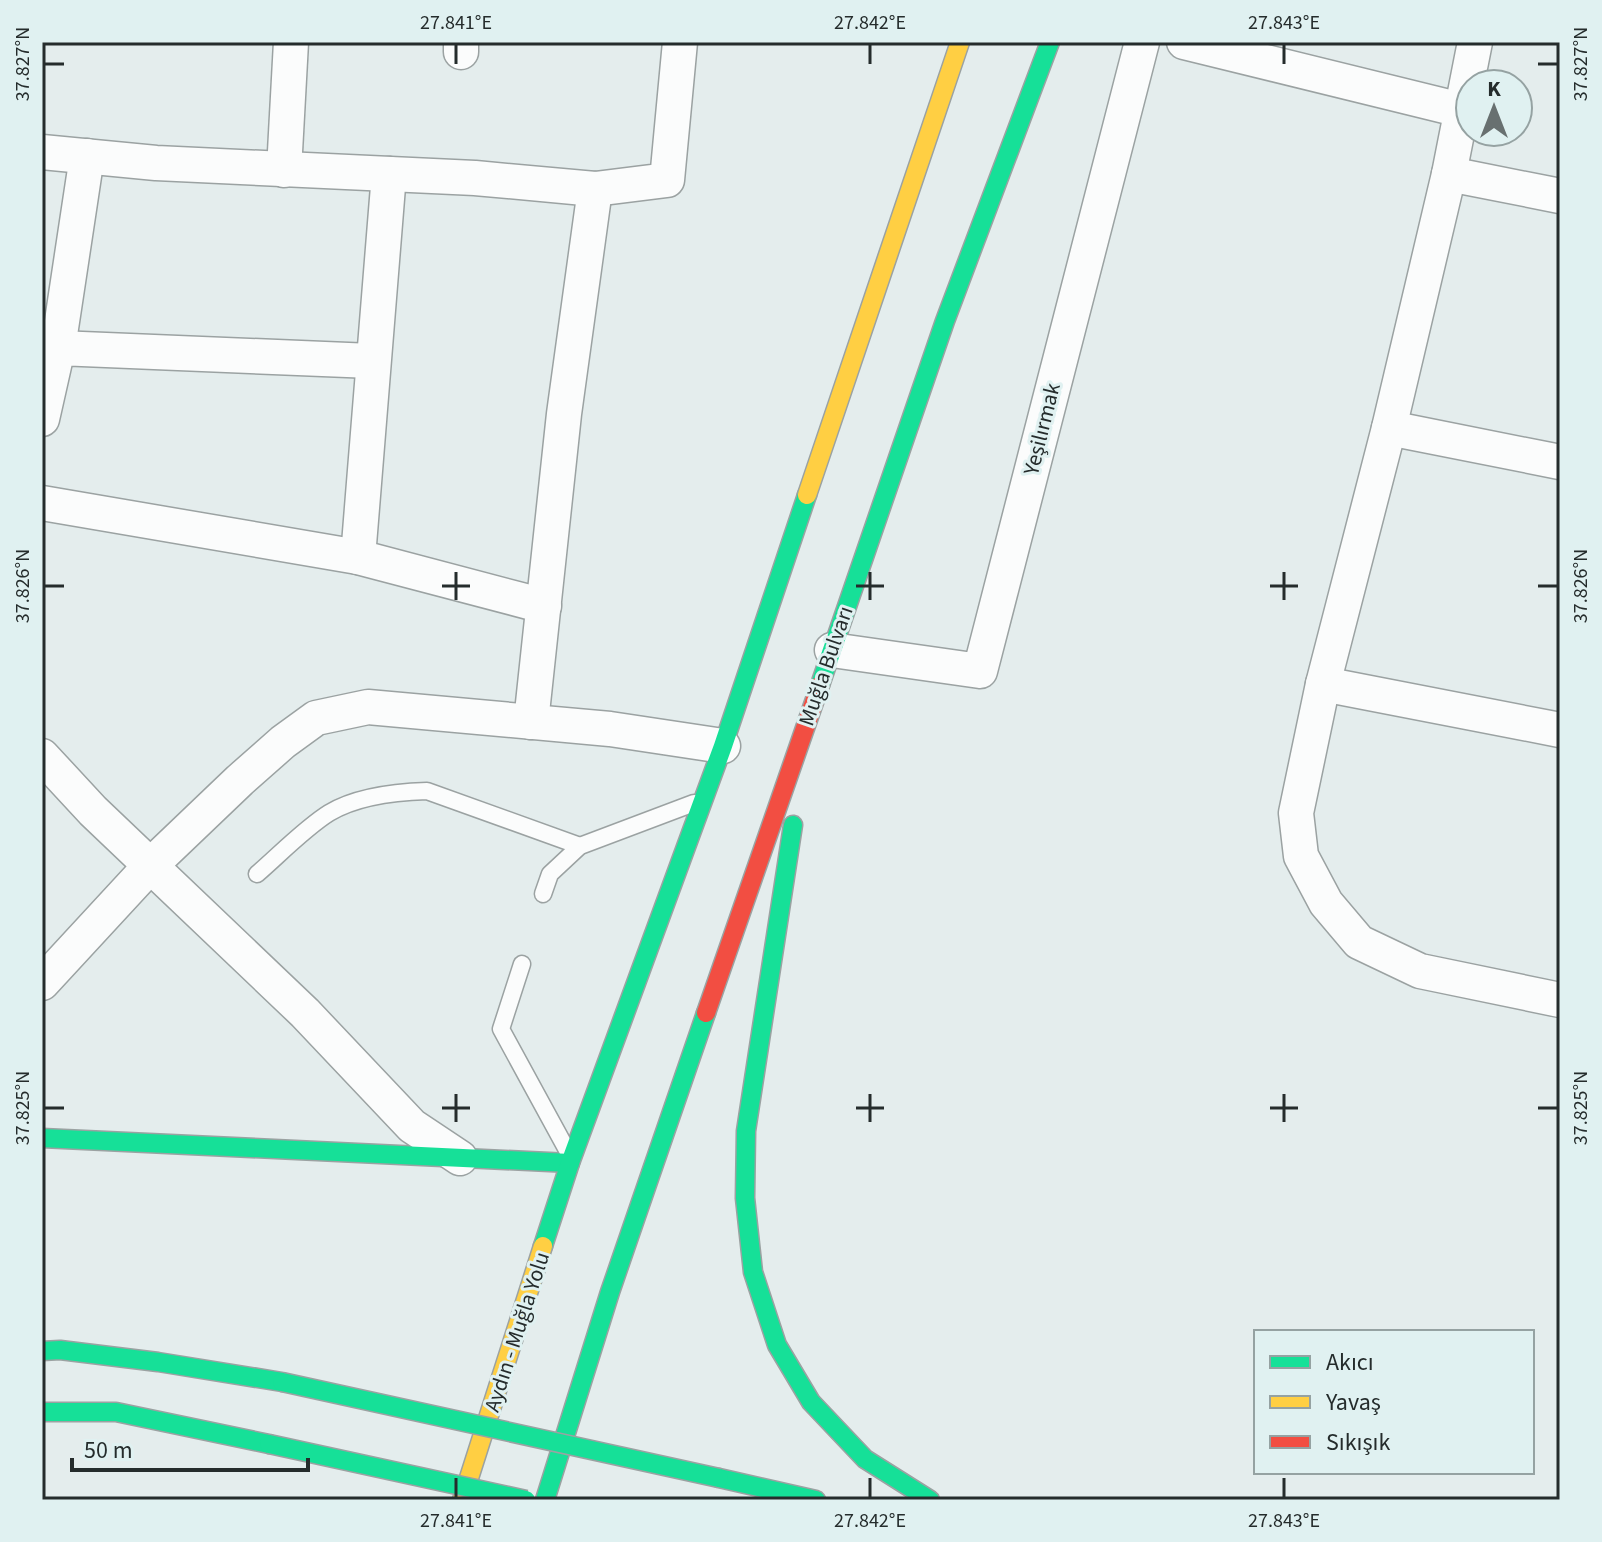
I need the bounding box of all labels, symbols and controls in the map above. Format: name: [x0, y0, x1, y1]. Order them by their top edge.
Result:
text: 27.841°E: [420, 9, 492, 37]
text: 27.842°E: [834, 9, 906, 37]
text: 27.843°E: [1248, 9, 1320, 37]
text: 37.827°N: [9, 27, 37, 101]
text: 37.827°N: [1567, 27, 1595, 101]
north arrow: [1454, 68, 1534, 148]
text: K: [1487, 73, 1501, 105]
street label: Yeşilırmak: [1015, 379, 1069, 479]
text: 37.826°N: [9, 549, 37, 623]
text: 37.826°N: [1567, 549, 1595, 623]
street label: Muğla Bulvarı: [791, 602, 861, 730]
text: 37.825°N: [9, 1071, 37, 1145]
text: 37.825°N: [1567, 1071, 1595, 1145]
street label: Aydın - Muğla Yolu: [476, 1248, 558, 1416]
legend: [1254, 1330, 1534, 1474]
text: Akıcı: [1326, 1345, 1374, 1380]
text: Yavaş: [1325, 1385, 1381, 1420]
scale bar: [72, 1422, 308, 1472]
text: Sıkışık: [1326, 1425, 1391, 1460]
text: 50 m: [84, 1433, 133, 1468]
text: 27.841°E: [420, 1507, 492, 1535]
text: 27.842°E: [834, 1507, 906, 1535]
text: 27.843°E: [1248, 1507, 1320, 1535]

